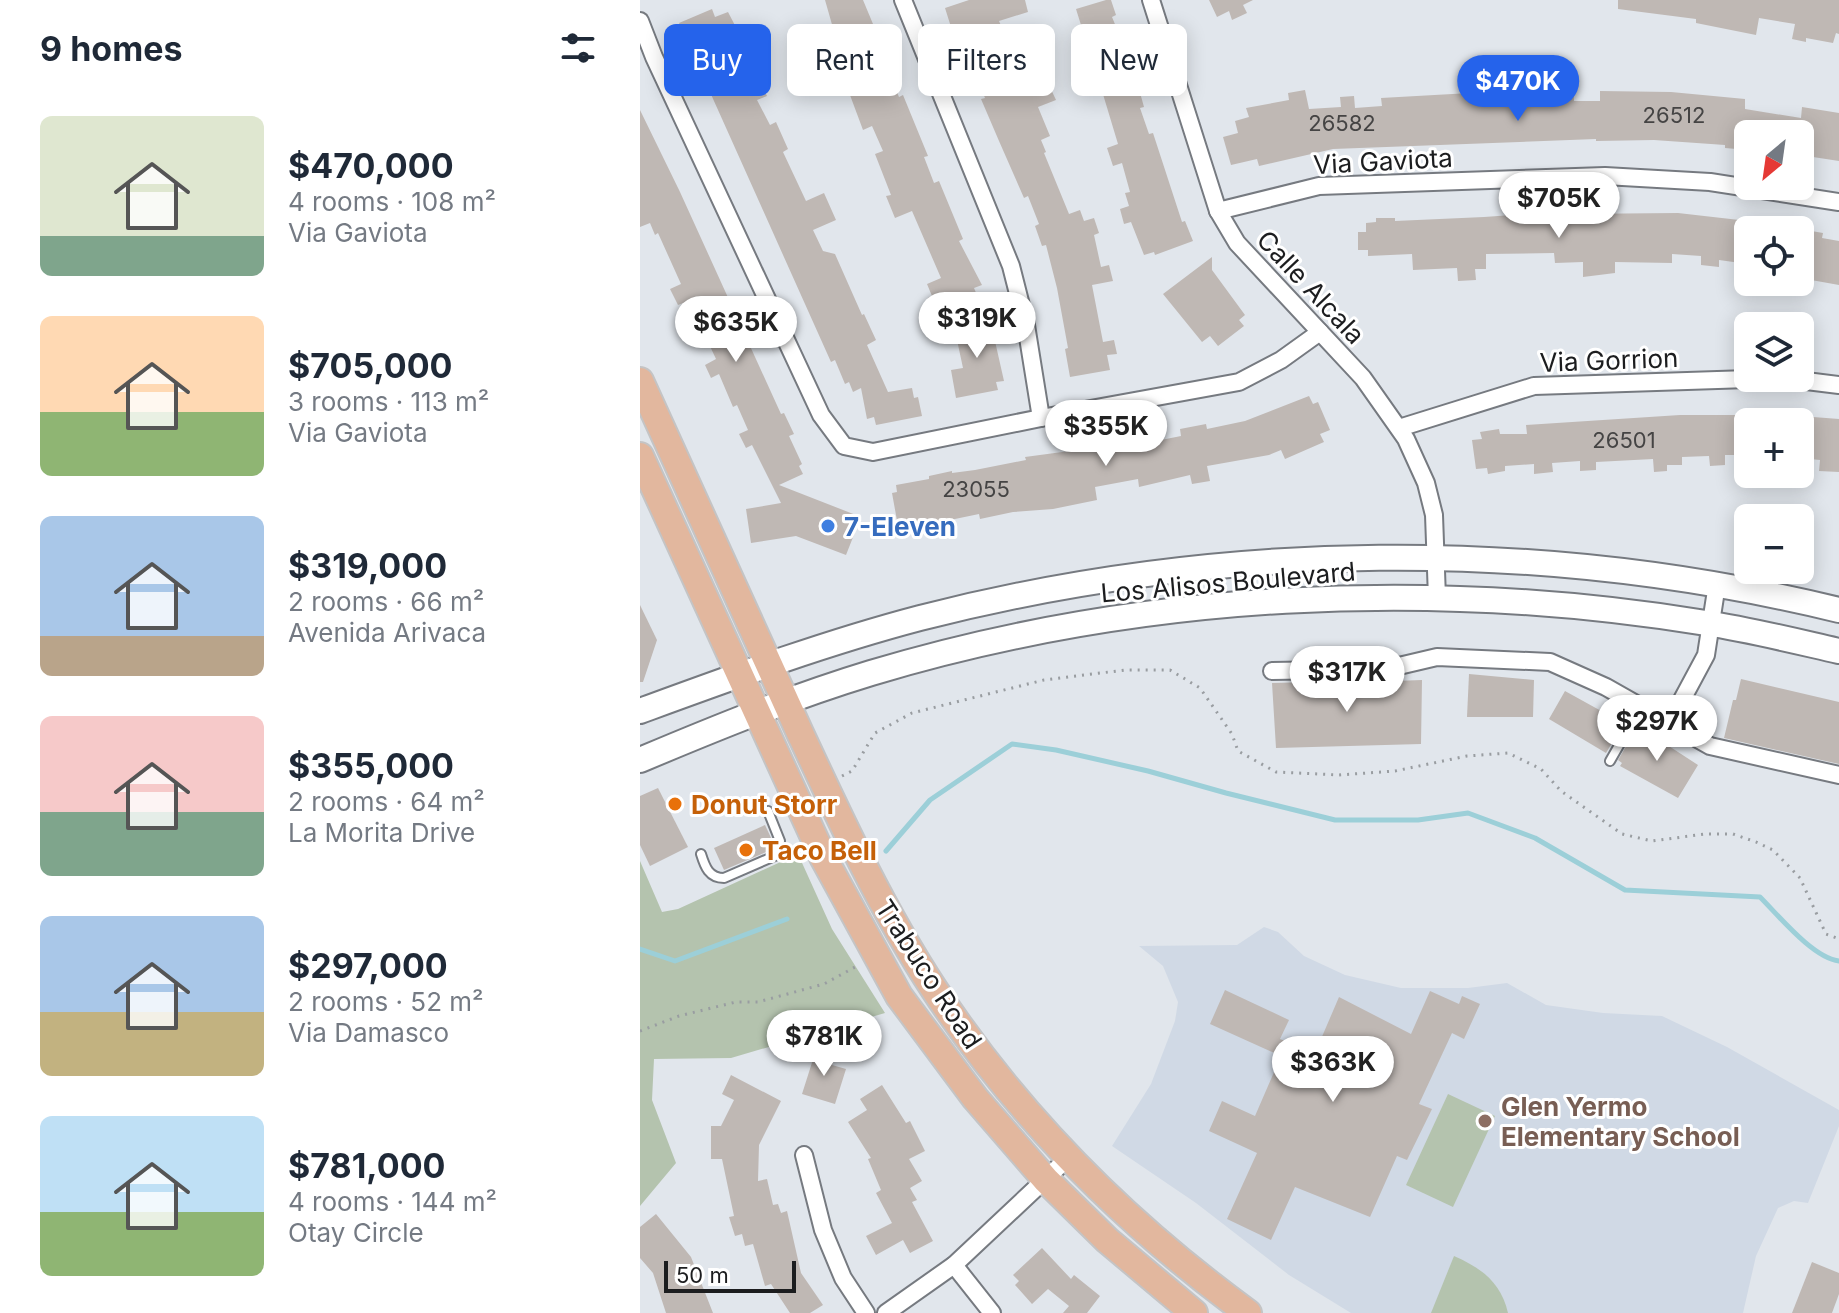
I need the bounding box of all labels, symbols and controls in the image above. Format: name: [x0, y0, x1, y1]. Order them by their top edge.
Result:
chip: Buy: [664, 24, 771, 96]
chip: Rent: [787, 24, 902, 96]
chip: Filters: [918, 24, 1055, 96]
chip: New: [1071, 24, 1187, 96]
icon: filters: [556, 26, 600, 70]
text: 9 homes: [40, 28, 182, 69]
pin: $470K: [1462, 55, 1574, 123]
text: $470K: [1475, 65, 1561, 96]
house number: 26512: [1643, 102, 1705, 128]
house number: 26582: [1308, 110, 1376, 136]
north arrow: [1734, 120, 1814, 200]
map controls: [1734, 120, 1814, 584]
street label: Via Gaviota: [1313, 142, 1453, 180]
text: $470,000: [288, 145, 454, 186]
icon: home: [104, 148, 200, 244]
pin: $705K: [1503, 172, 1615, 240]
text: $705K: [1517, 182, 1601, 213]
text: 4 rooms · 108 m²: [288, 186, 496, 217]
button: locate: [1734, 216, 1814, 296]
text: Via Gaviota: [288, 217, 428, 248]
street label: Calle Alcala: [1251, 224, 1371, 350]
pin: $319K: [921, 292, 1033, 360]
pin: $635K: [680, 296, 792, 364]
text: $319K: [937, 302, 1017, 333]
text: $635K: [693, 306, 779, 337]
button: layers: [1734, 312, 1814, 392]
street label: Via Gorrion: [1539, 342, 1679, 378]
text: $705,000: [288, 345, 453, 386]
icon: home: [104, 348, 200, 444]
text: 3 rooms · 113 m²: [288, 386, 489, 417]
pin: $355K: [1050, 400, 1162, 468]
button: +: [1734, 408, 1814, 488]
text: $355K: [1063, 410, 1149, 441]
text: Via Gaviota: [288, 417, 428, 448]
house number: 26501: [1592, 427, 1656, 453]
house number: 23055: [942, 476, 1010, 502]
button: −: [1734, 504, 1814, 584]
place label: 7-Eleven: [844, 511, 956, 542]
marker: 7-Eleven: [819, 517, 837, 535]
text: $319,000: [288, 545, 447, 586]
icon: home: [104, 548, 200, 644]
street label: Los Alisos Boulevard: [1099, 555, 1357, 609]
text: 2 rooms · 66 m²: [288, 586, 484, 617]
text: Avenida Arivaca: [288, 617, 486, 648]
pin: $317K: [1291, 646, 1403, 714]
text: $317K: [1308, 656, 1386, 687]
pin: $297K: [1601, 695, 1713, 763]
text: $297K: [1615, 705, 1699, 736]
text: $355,000: [288, 745, 454, 786]
icon: home: [104, 748, 200, 844]
text: 2 rooms · 64 m²: [288, 786, 485, 817]
place label: Donut Storr: [691, 789, 838, 820]
marker: Donut Storr: [666, 795, 684, 813]
text: La Morita Drive: [288, 817, 475, 848]
place label: Taco Bell: [762, 835, 877, 866]
marker: Taco Bell: [737, 841, 755, 859]
street label: Trabuco Road: [869, 894, 989, 1054]
text: $297,000: [288, 945, 448, 986]
icon: home: [104, 948, 200, 1044]
text: 2 rooms · 52 m²: [288, 986, 484, 1017]
pin: $781K: [768, 1010, 880, 1078]
text: Via Damasco: [288, 1017, 449, 1048]
text: $781K: [785, 1020, 863, 1051]
pin: $363K: [1277, 1036, 1389, 1104]
text: $363K: [1290, 1046, 1376, 1077]
place label: Glen Yermo Elementary School: [1501, 1091, 1740, 1152]
marker: Glen Yermo Elementary School: [1476, 1112, 1494, 1130]
text: $781,000: [288, 1145, 445, 1186]
icon: home: [104, 1148, 200, 1244]
text: 4 rooms · 144 m²: [288, 1186, 497, 1217]
text: Otay Circle: [288, 1217, 424, 1248]
scale bar: [664, 1257, 796, 1293]
text: 50 m: [676, 1262, 729, 1288]

